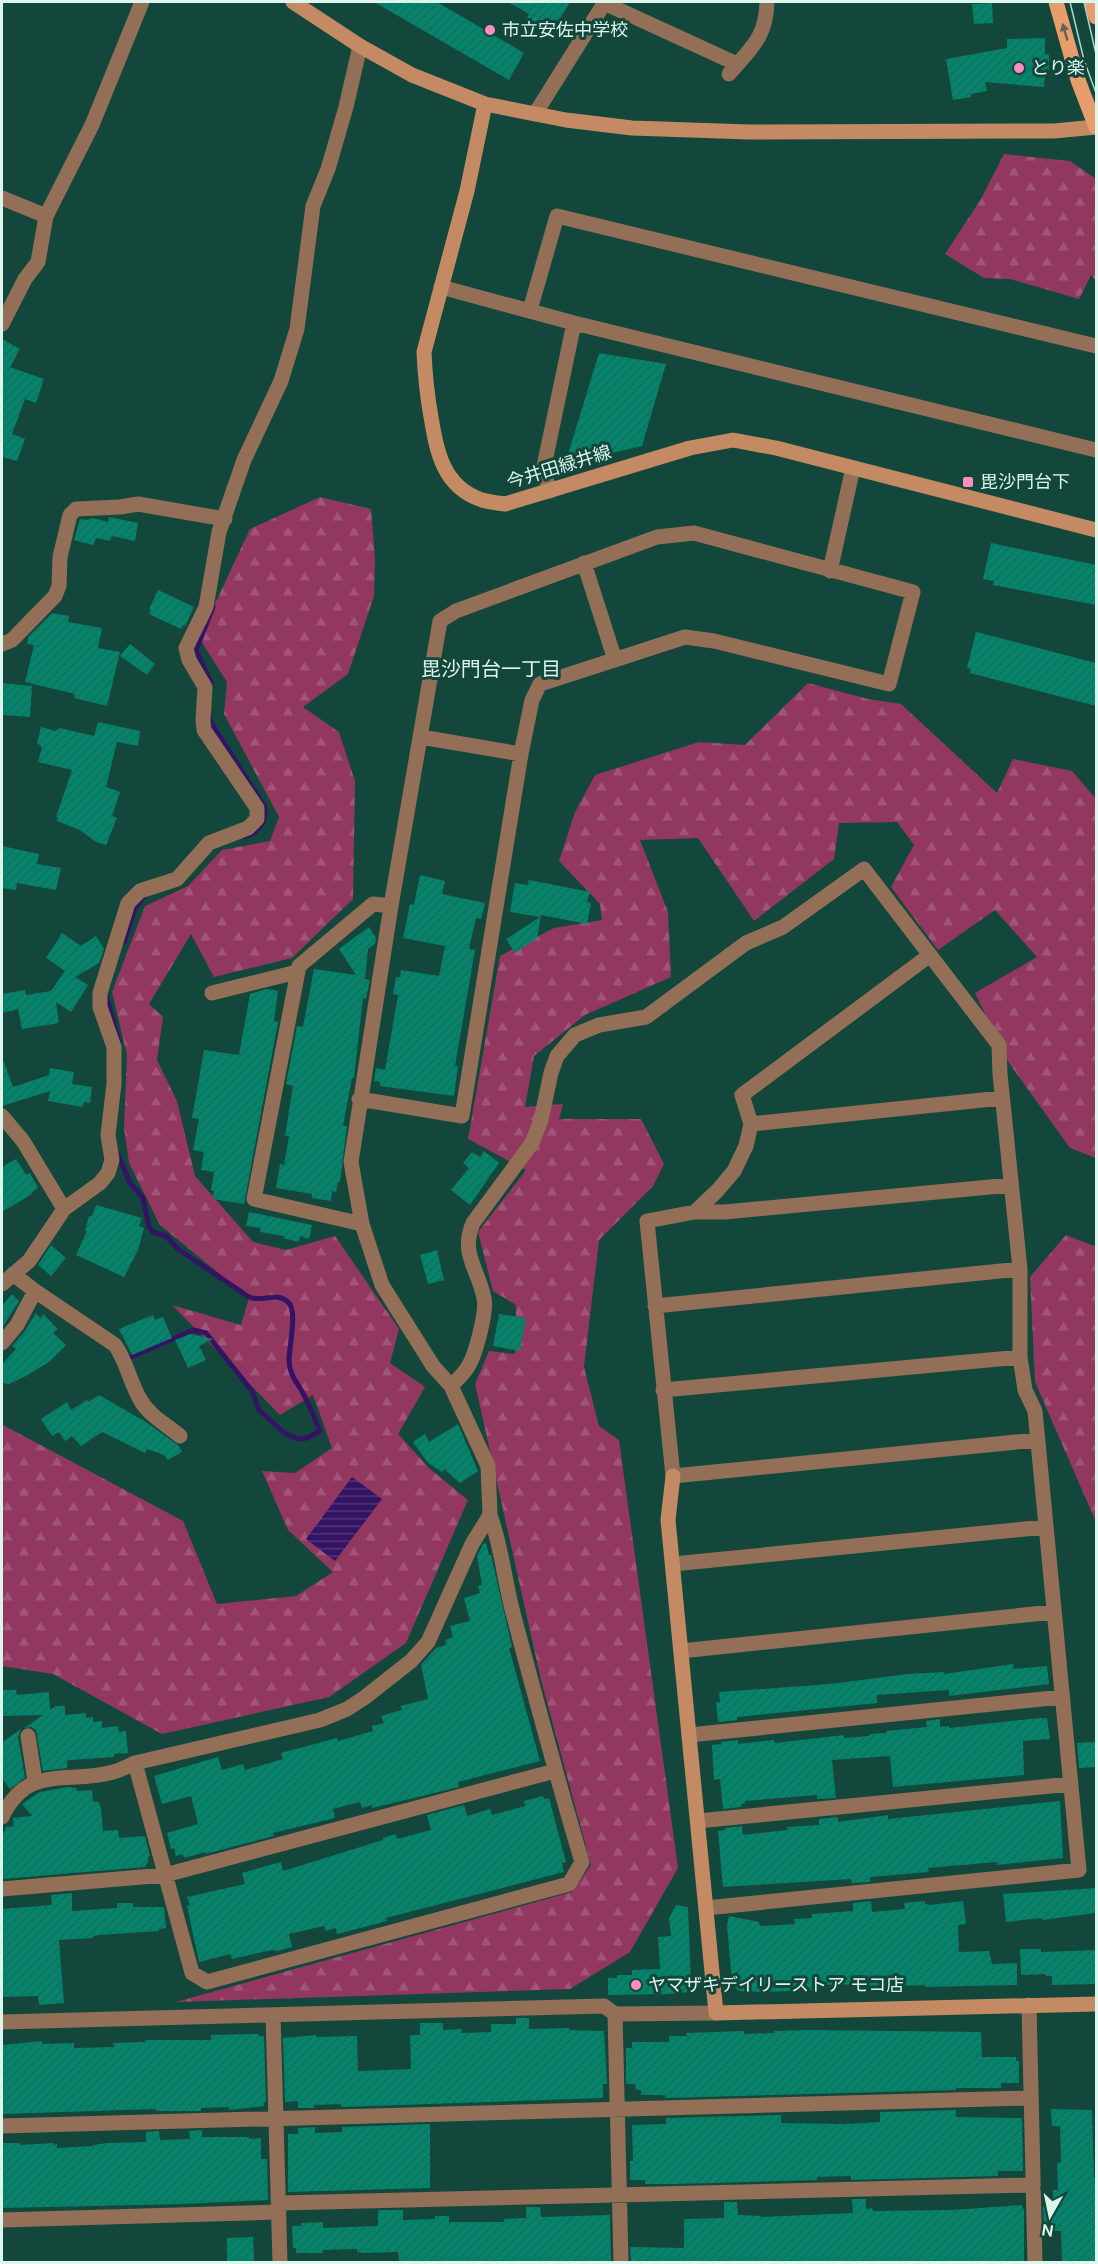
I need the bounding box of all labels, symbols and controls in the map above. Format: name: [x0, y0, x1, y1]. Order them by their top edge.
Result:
place label: 市立安佐中学校: [502, 18, 628, 42]
marker: 市立安佐中学校: [483, 23, 497, 37]
one-way arrow: [1060, 23, 1069, 41]
place label: とり楽: [1031, 56, 1085, 80]
marker: とり楽: [1012, 61, 1026, 75]
street label: 今井田緑井線: [504, 440, 614, 494]
place label: 毘沙門台下: [980, 470, 1070, 494]
marker: 毘沙門台下: [961, 475, 975, 489]
district label: 毘沙門台一丁目: [421, 656, 561, 682]
place label: ヤマザキデイリーストア モコ店: [648, 1973, 904, 1997]
marker: ヤマザキデイリーストア モコ店: [629, 1978, 643, 1992]
north arrow: [1020, 2186, 1080, 2246]
text: N: [1040, 2219, 1055, 2242]

